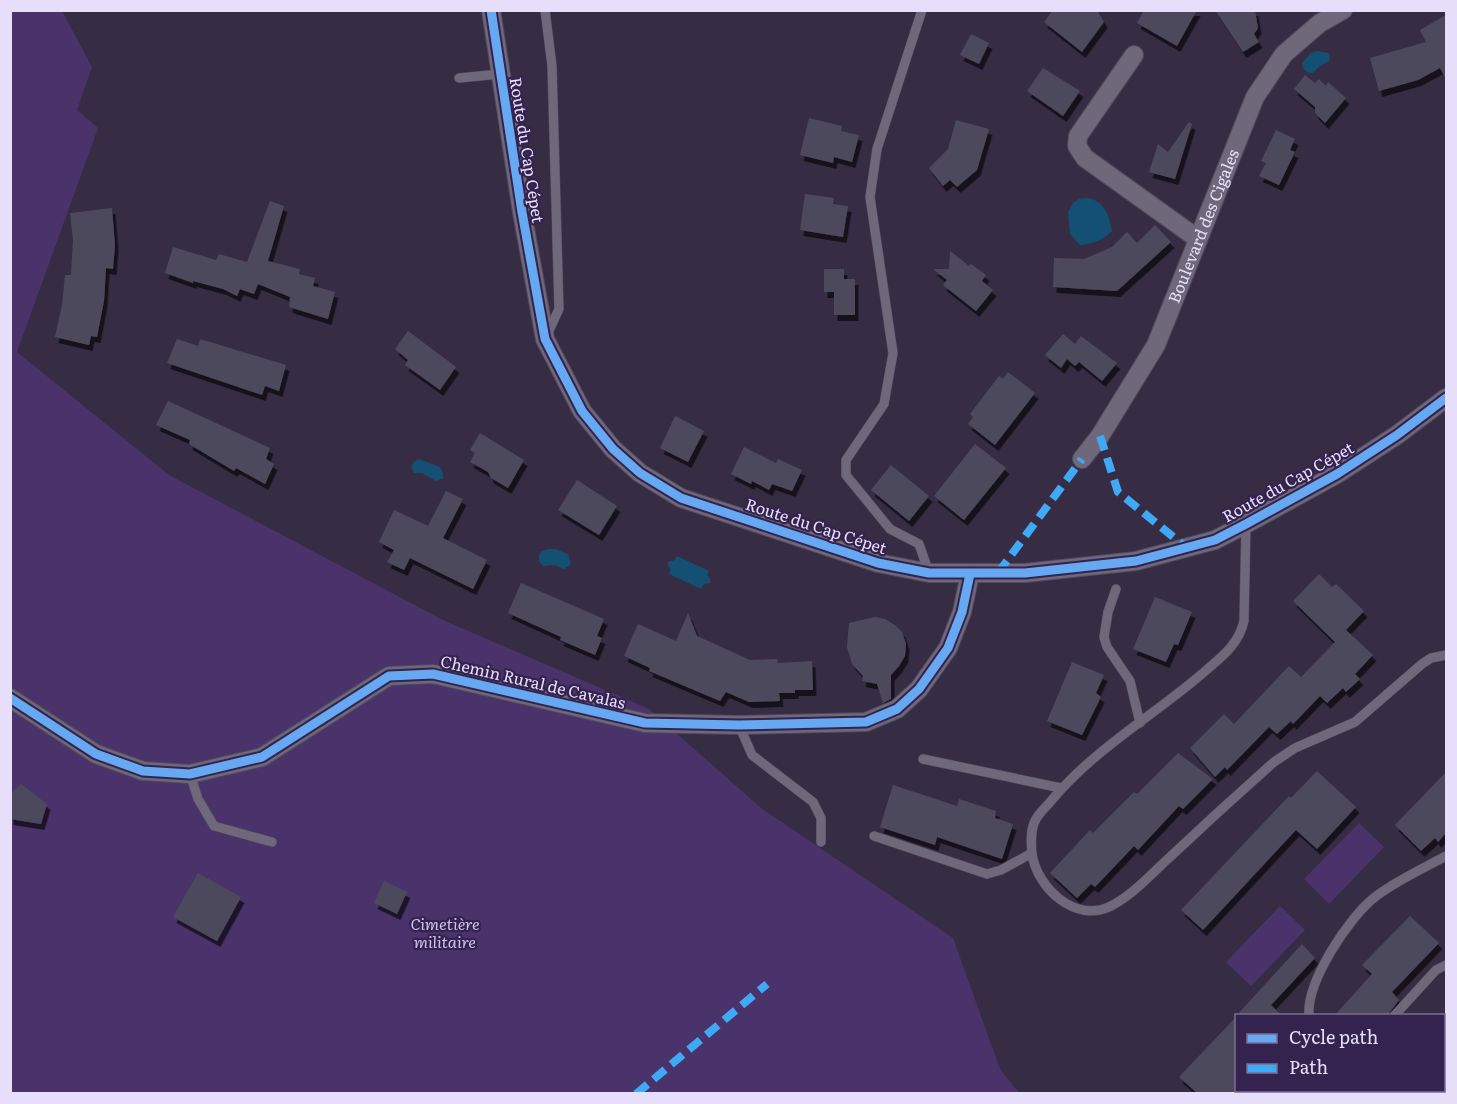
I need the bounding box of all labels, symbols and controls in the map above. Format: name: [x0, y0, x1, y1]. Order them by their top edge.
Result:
street label: Route du Cap Cépet: [505, 75, 551, 225]
street label: Boulevard des Cigales: [1161, 145, 1244, 306]
street label: Route du Cap Cépet: [1217, 435, 1358, 527]
street label: Route du Cap Cépet: [743, 491, 891, 559]
street label: Chemin Rural de Cavalas: [438, 648, 628, 714]
park label: Cimetière militaire: [410, 911, 480, 953]
legend: [1235, 1014, 1445, 1092]
text: Cycle path: [1289, 1023, 1378, 1050]
text: Path: [1289, 1053, 1328, 1080]

